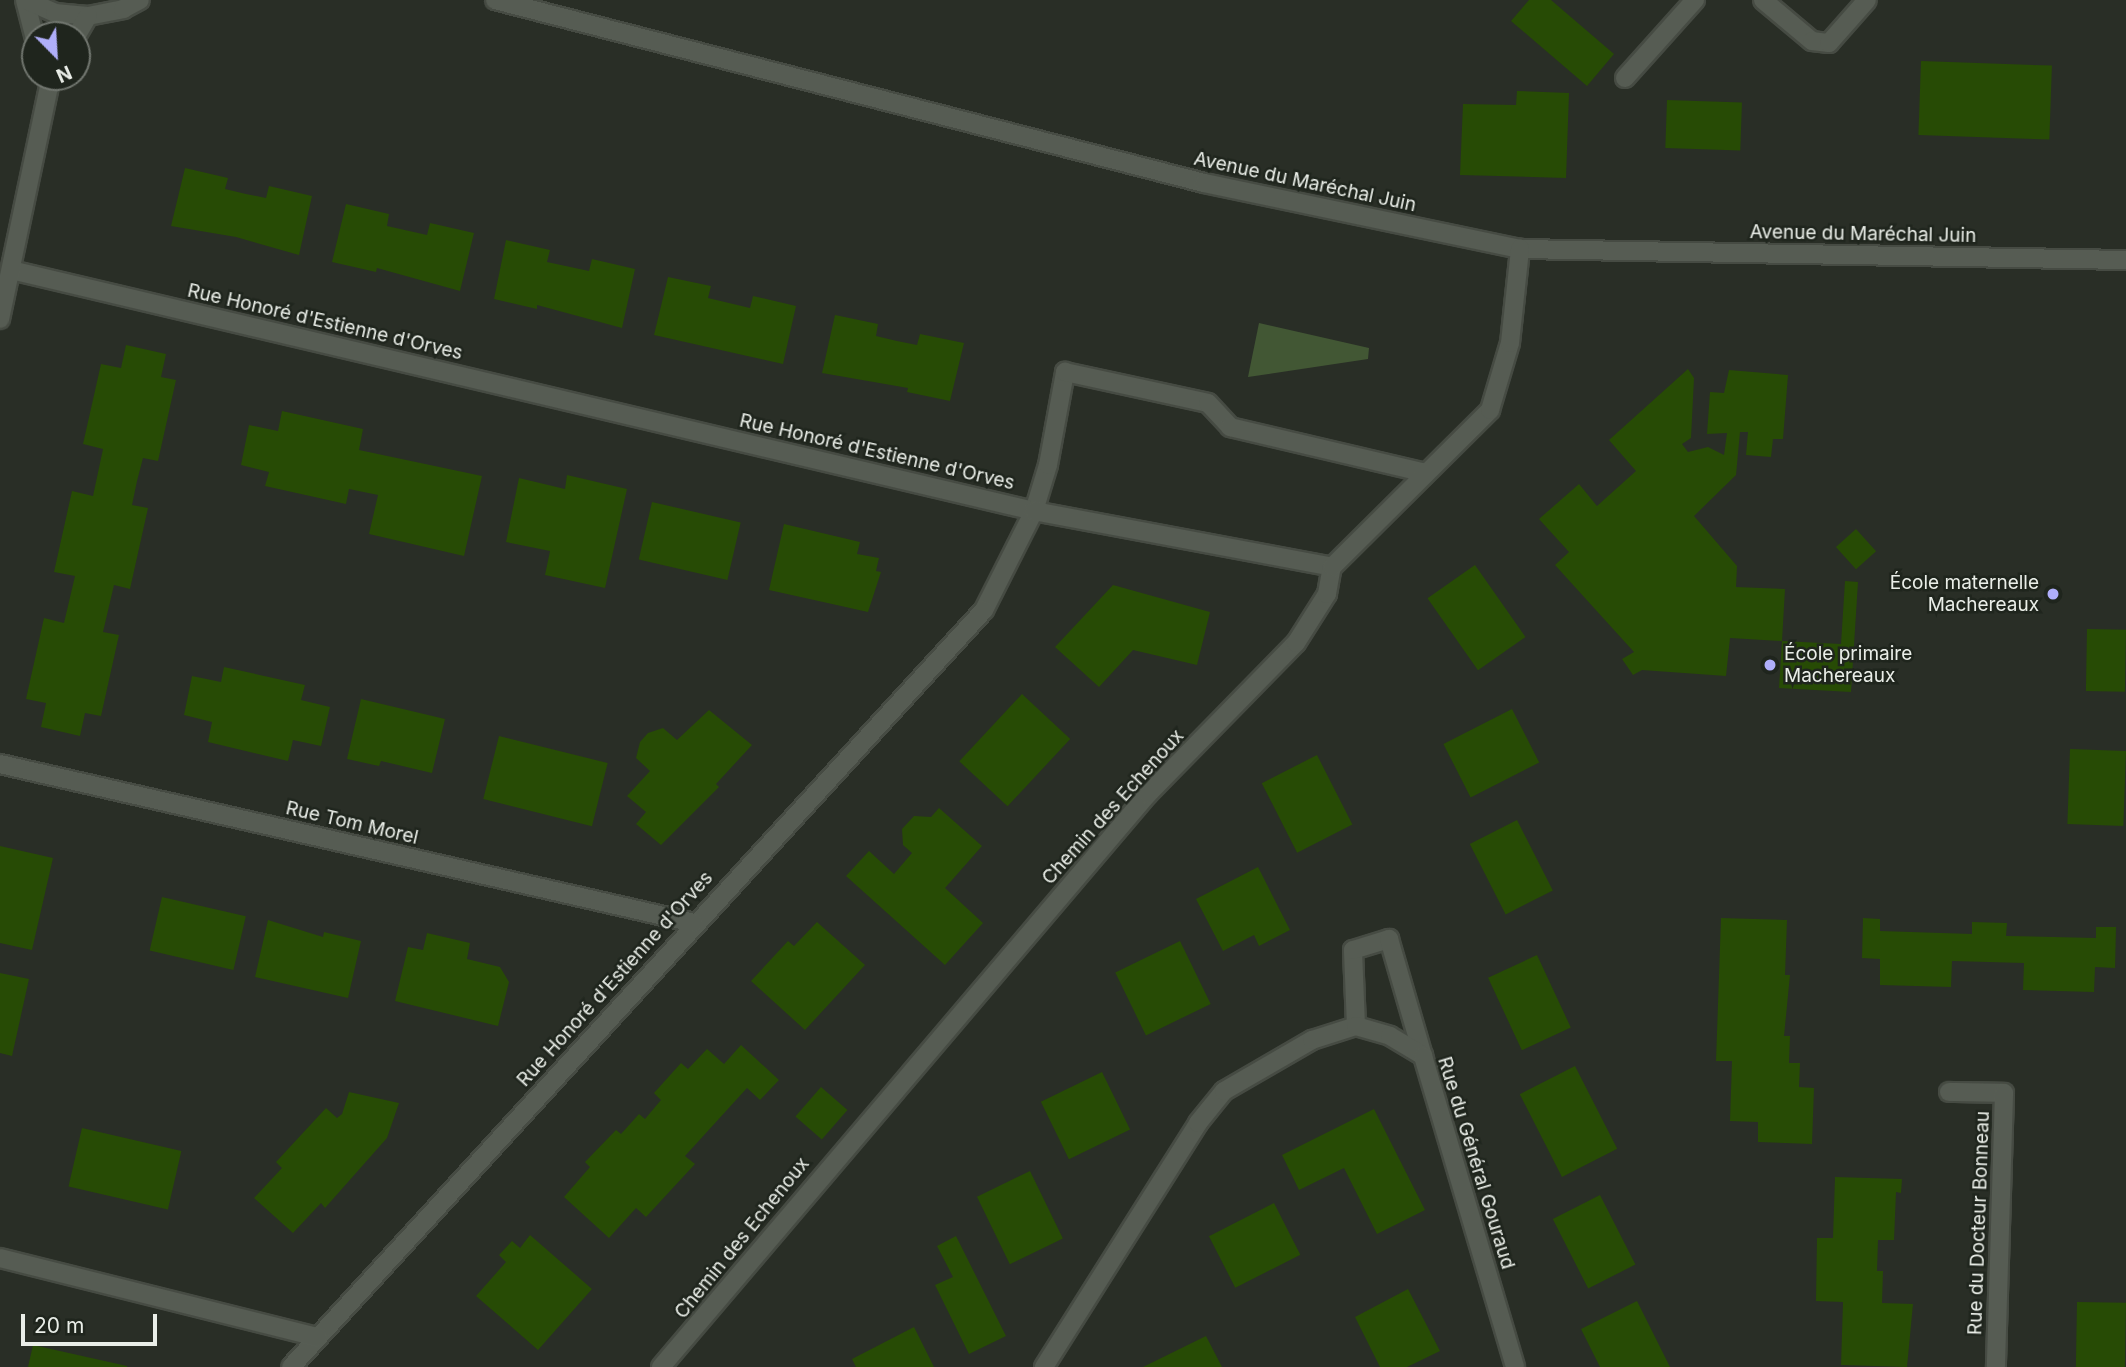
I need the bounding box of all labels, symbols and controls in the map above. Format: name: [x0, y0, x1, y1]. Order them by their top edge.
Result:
north arrow: [21, 21, 91, 91]
text: N: [53, 60, 75, 87]
street label: Avenue du Maréchal Juin: [1192, 147, 1418, 217]
street label: Avenue du Maréchal Juin: [1749, 221, 1977, 247]
street label: Rue Honoré d'Estienne d'Orves: [185, 279, 465, 365]
street label: Rue Honoré d'Estienne d'Orves: [737, 409, 1017, 495]
place label: École maternelle Machereaux: [1890, 572, 2039, 616]
marker: École maternelle Machereaux: [2045, 586, 2061, 602]
place label: École primaire Machereaux: [1784, 643, 1912, 687]
marker: École primaire Machereaux: [1762, 657, 1778, 673]
street label: Chemin des Echenoux: [1037, 725, 1189, 889]
street label: Rue Tom Morel: [284, 797, 420, 849]
street label: Rue Honoré d'Estienne d'Orves: [512, 867, 718, 1091]
street label: Rue du Général Gouraud: [1433, 1054, 1519, 1272]
street label: Rue du Docteur Bonneau: [1964, 1111, 1994, 1335]
street label: Chemin des Echenoux: [670, 1153, 814, 1323]
scale bar: [24, 1300, 161, 1344]
text: 20 m: [34, 1313, 84, 1338]

